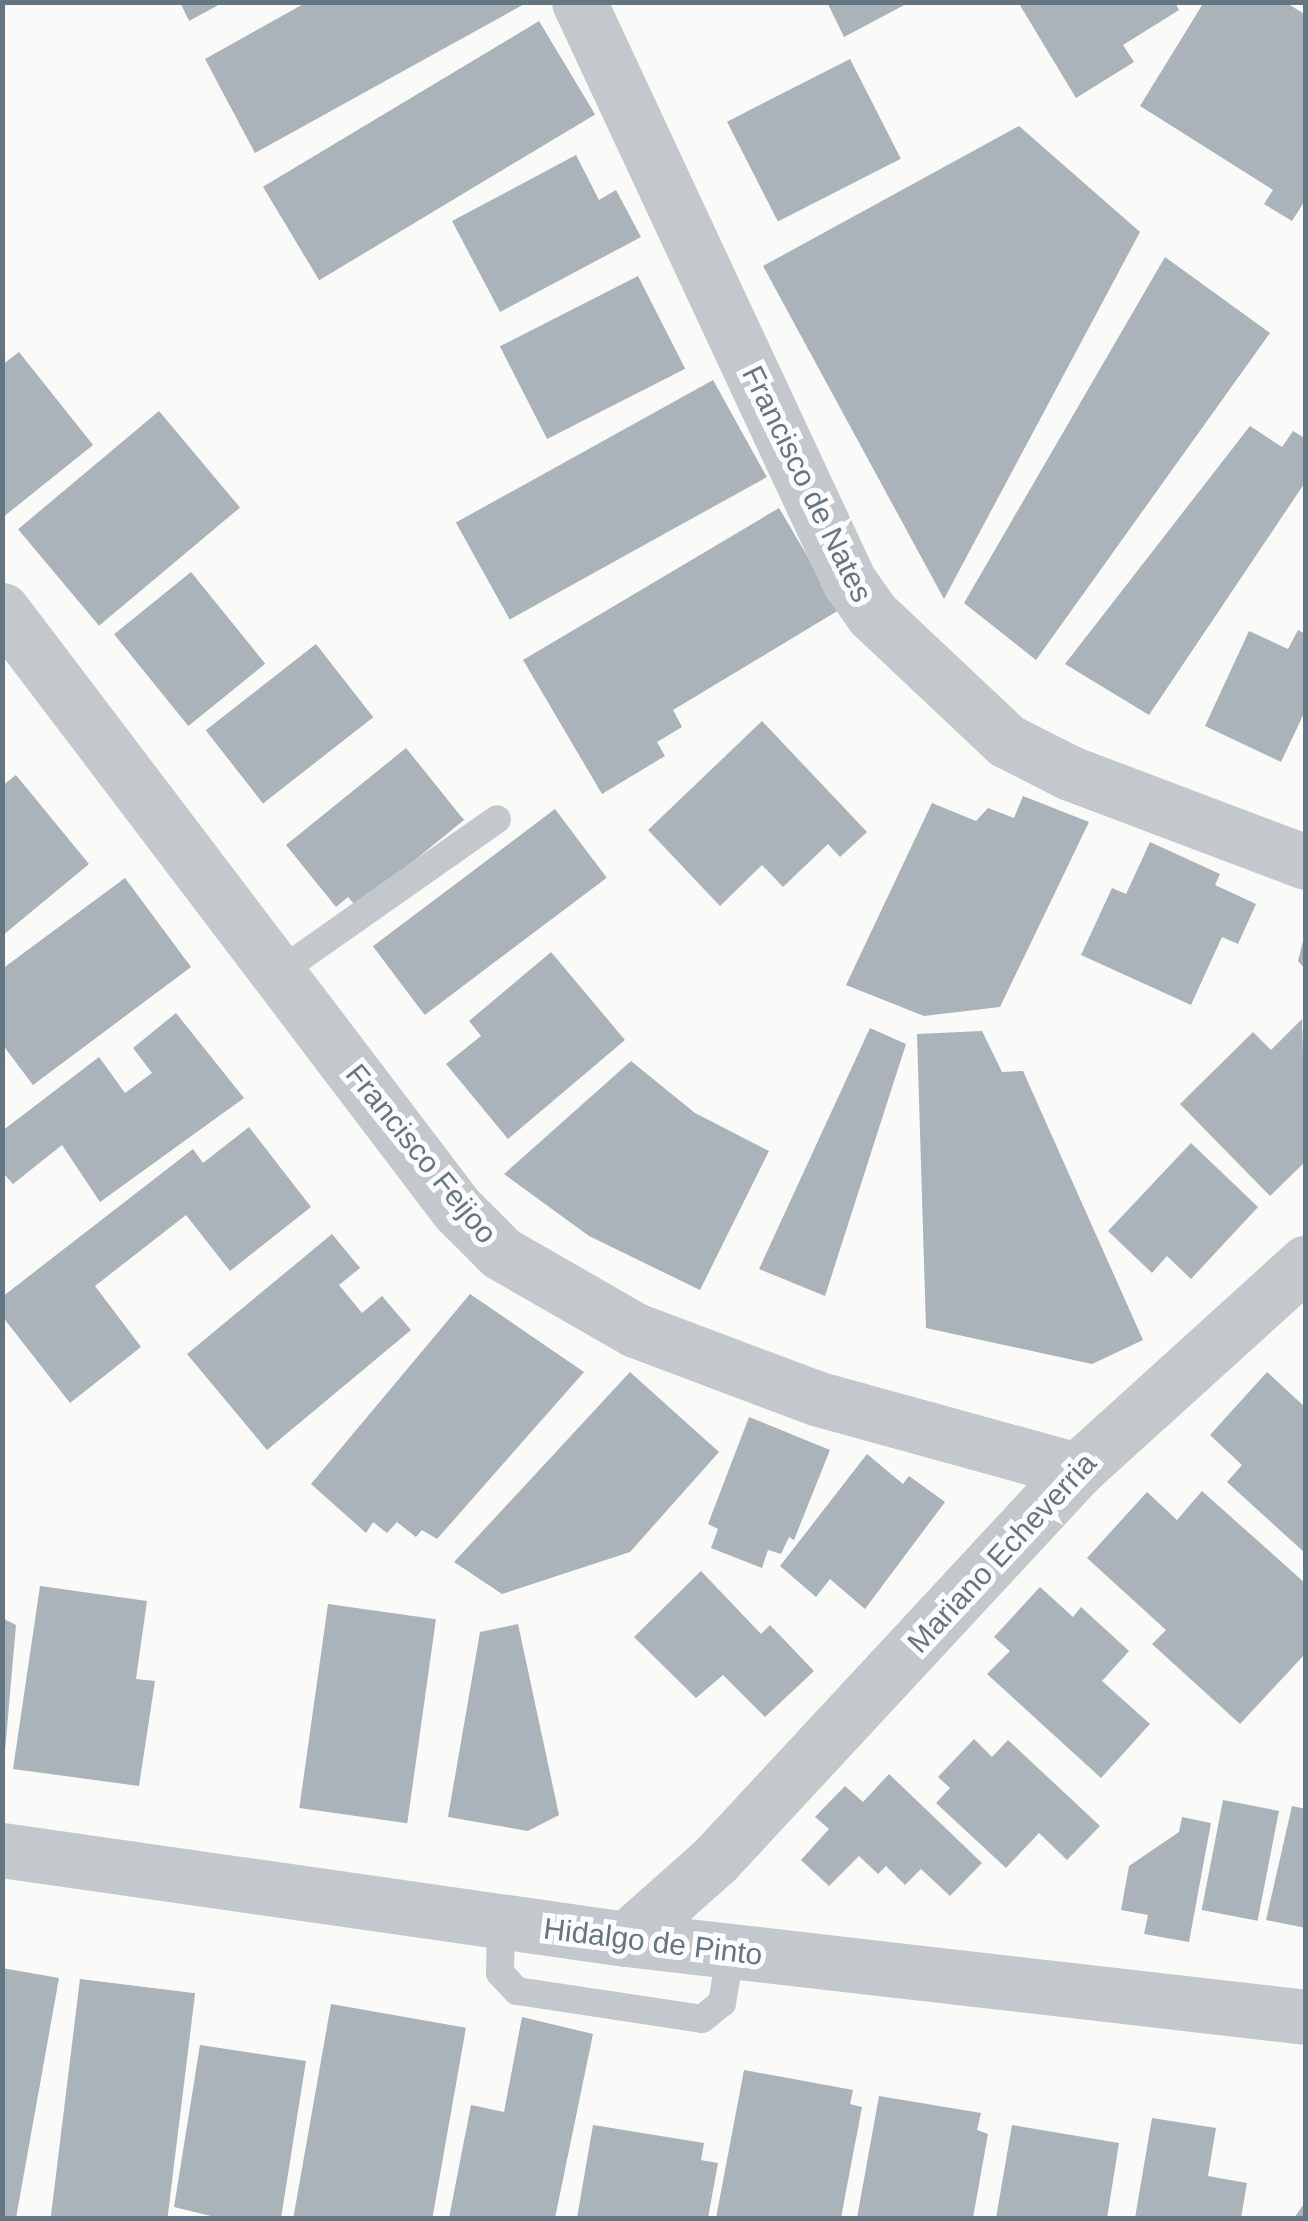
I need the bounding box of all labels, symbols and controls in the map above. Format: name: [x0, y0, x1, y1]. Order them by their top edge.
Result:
street label: Francisco de Nates: [734, 360, 880, 608]
street label: Francisco Feijoo: [338, 1057, 504, 1251]
street label: Mariano Echeverria: [900, 1446, 1104, 1660]
street label: Hidalgo de Pinto: [542, 1911, 764, 1973]

